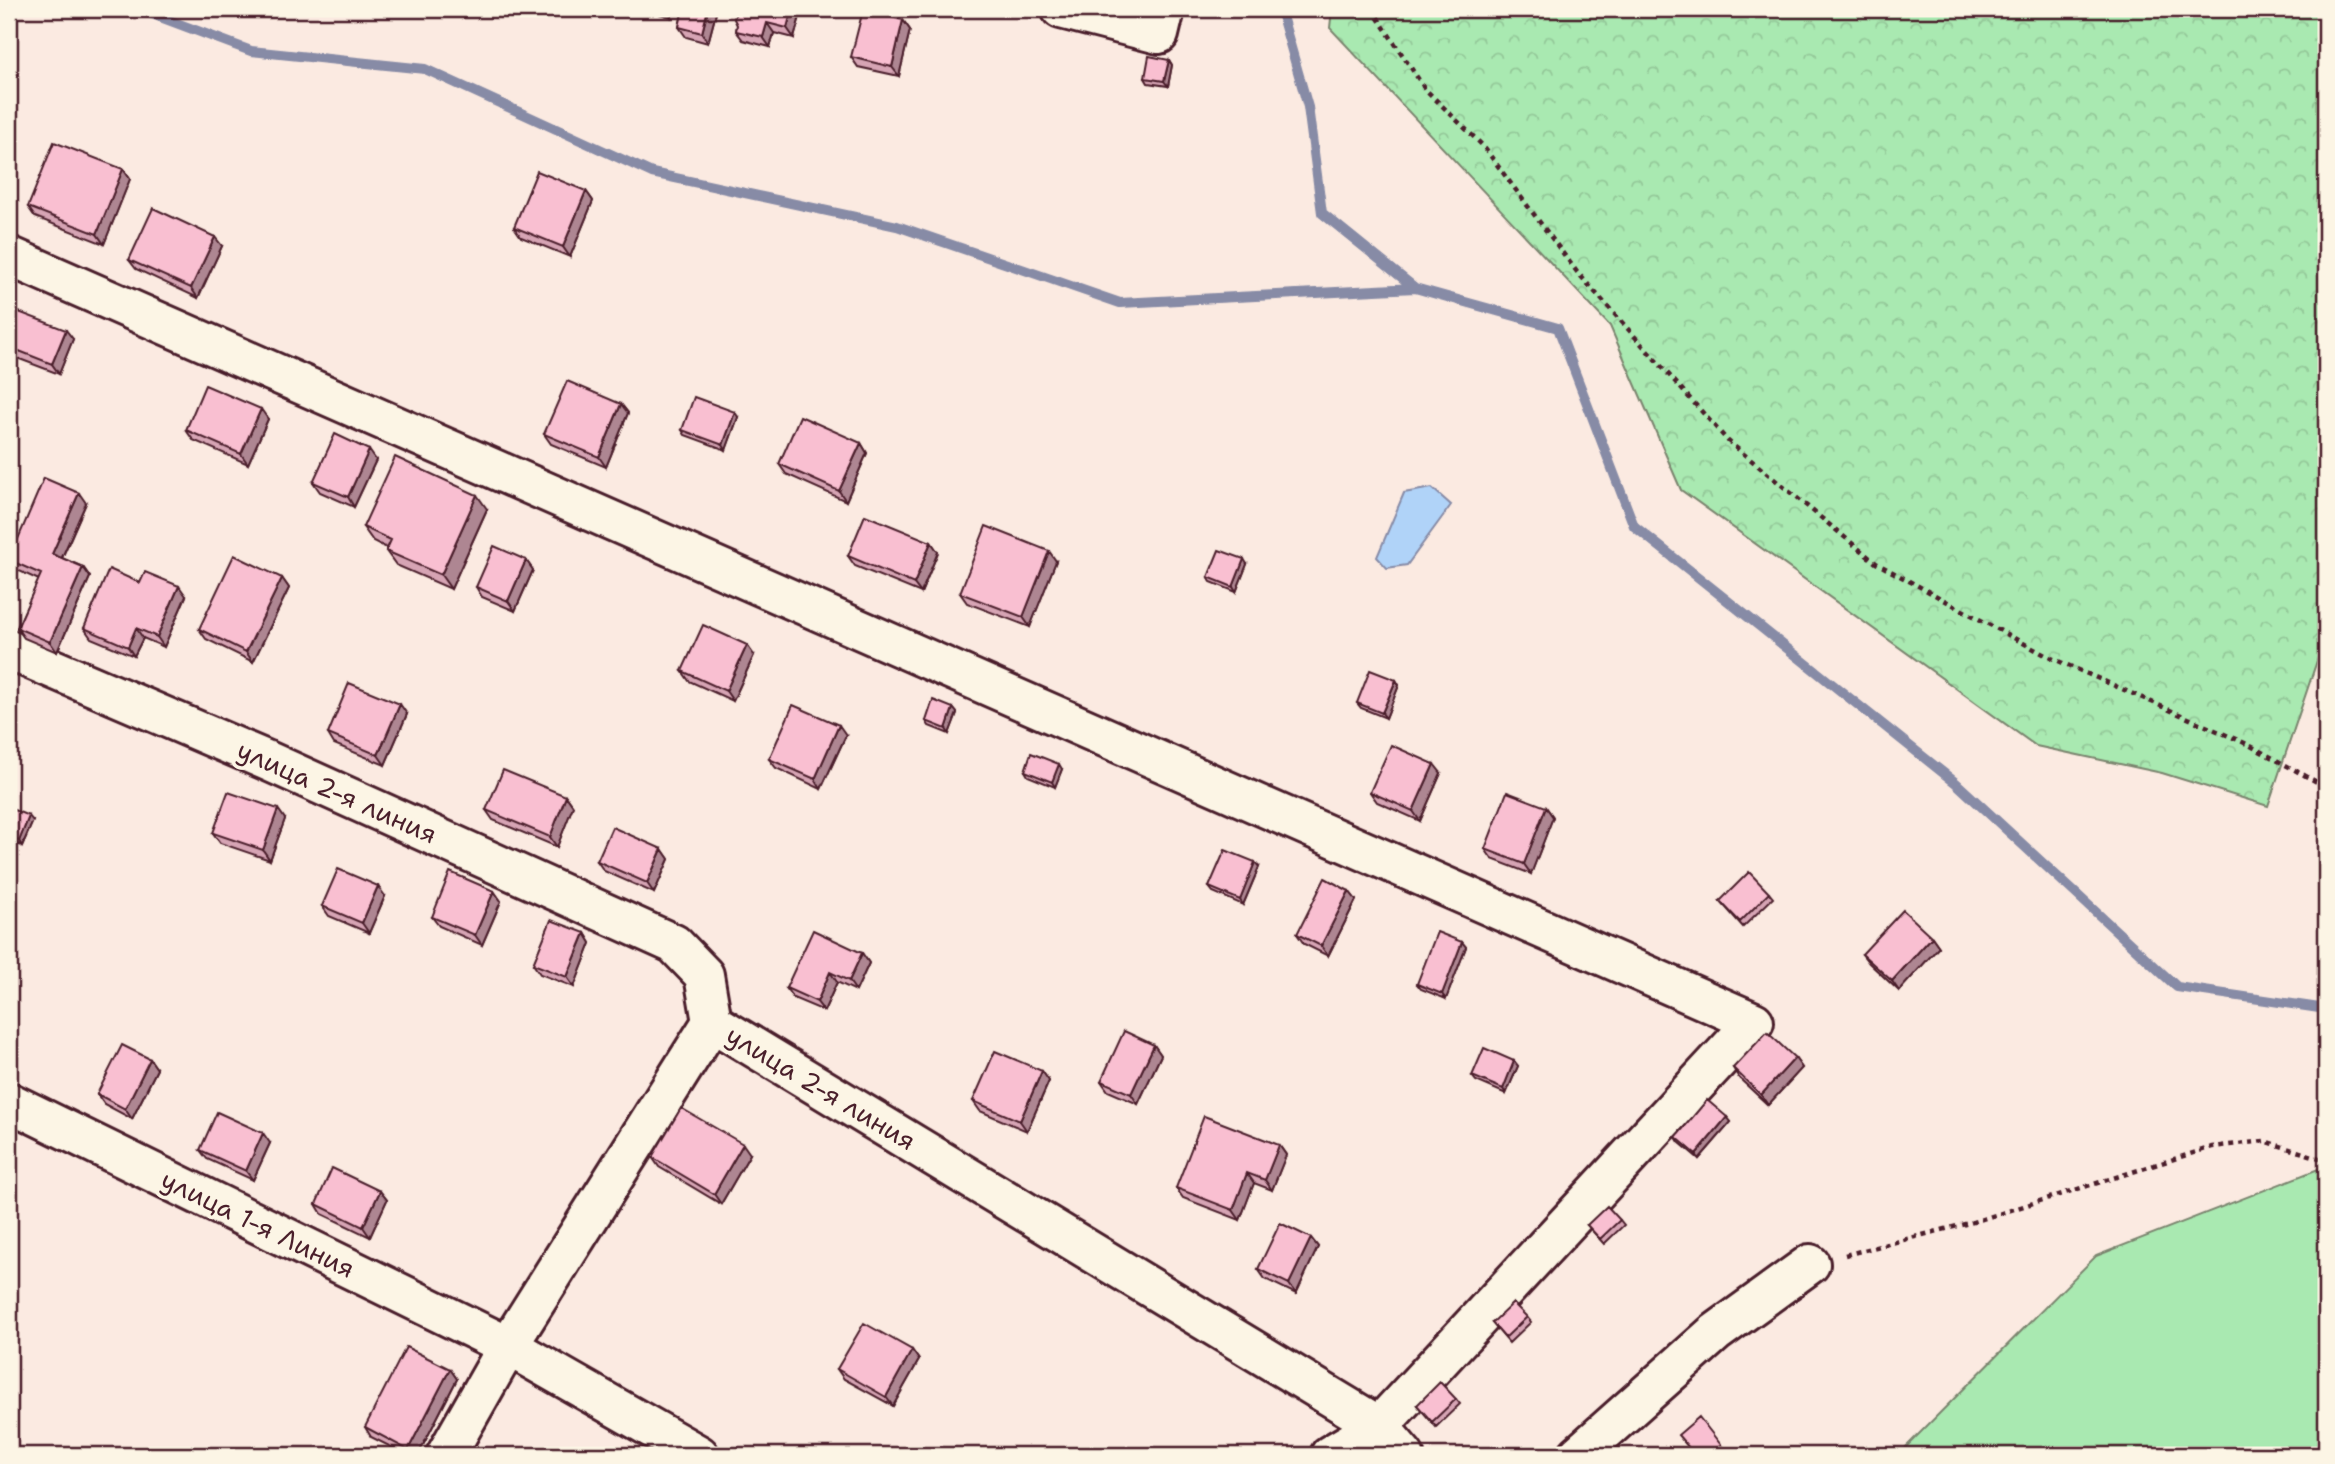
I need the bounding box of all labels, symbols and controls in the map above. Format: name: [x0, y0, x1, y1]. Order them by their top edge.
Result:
street label: улица 2-я линия: [232, 732, 443, 851]
street label: улица 2-я линия: [720, 1017, 923, 1158]
street label: улица 1-я Линия: [155, 1161, 361, 1286]

